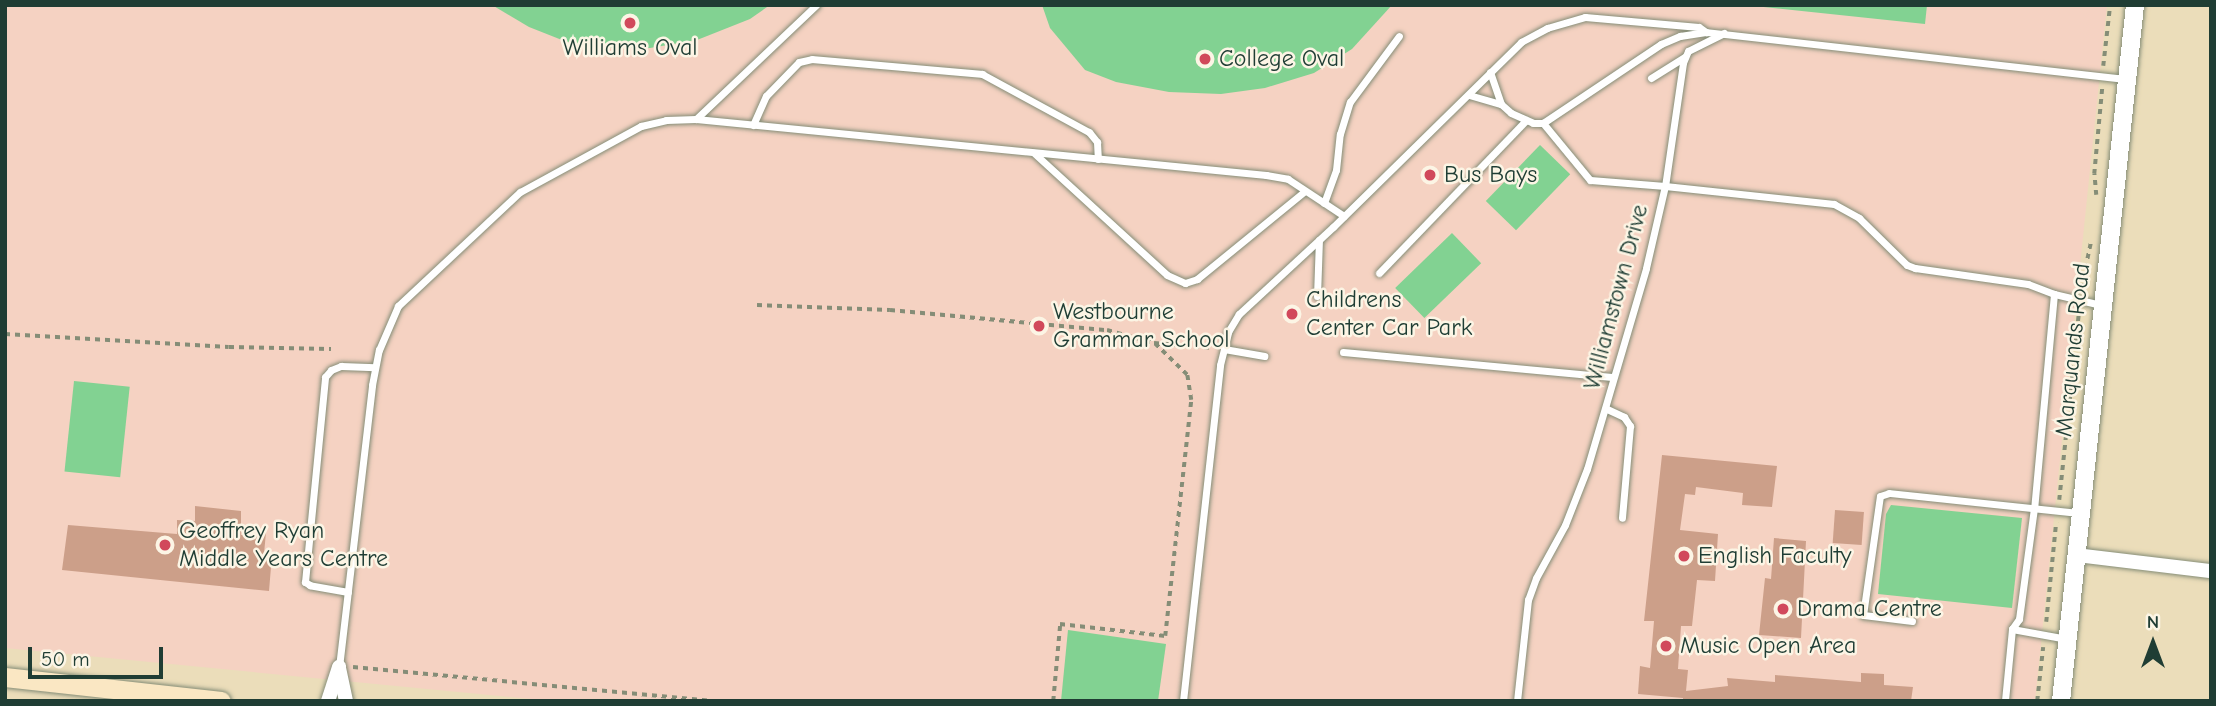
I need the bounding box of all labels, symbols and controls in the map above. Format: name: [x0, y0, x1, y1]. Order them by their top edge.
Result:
marker: Williams Oval: [622, 15, 638, 31]
place label: Williams Oval: [562, 34, 698, 62]
place label: College Oval: [1219, 45, 1344, 73]
marker: College Oval: [1197, 51, 1213, 67]
place label: Bus Bays: [1444, 161, 1537, 189]
marker: Bus Bays: [1422, 167, 1438, 183]
street label: Williamstown Drive: [1577, 201, 1655, 393]
street label: Marquands Road: [2050, 262, 2096, 438]
place label: Childrens Center Car Park: [1306, 286, 1472, 342]
place label: Westbourne Grammar School: [1053, 298, 1230, 354]
marker: Childrens Center Car Park: [1284, 306, 1300, 322]
marker: Westbourne Grammar School: [1031, 318, 1047, 334]
place label: Geoffrey Ryan Middle Years Centre: [179, 517, 388, 573]
marker: Geoffrey Ryan Middle Years Centre: [157, 537, 173, 553]
place label: English Faculty: [1698, 542, 1852, 570]
marker: English Faculty: [1676, 548, 1692, 564]
place label: Drama Centre: [1797, 595, 1942, 623]
marker: Drama Centre: [1775, 601, 1791, 617]
north arrow: [2118, 608, 2188, 678]
text: N: [2147, 611, 2159, 633]
scale bar: [32, 632, 166, 676]
place label: Music Open Area: [1680, 632, 1856, 660]
marker: Music Open Area: [1658, 638, 1674, 654]
text: 50 m: [41, 647, 90, 671]

